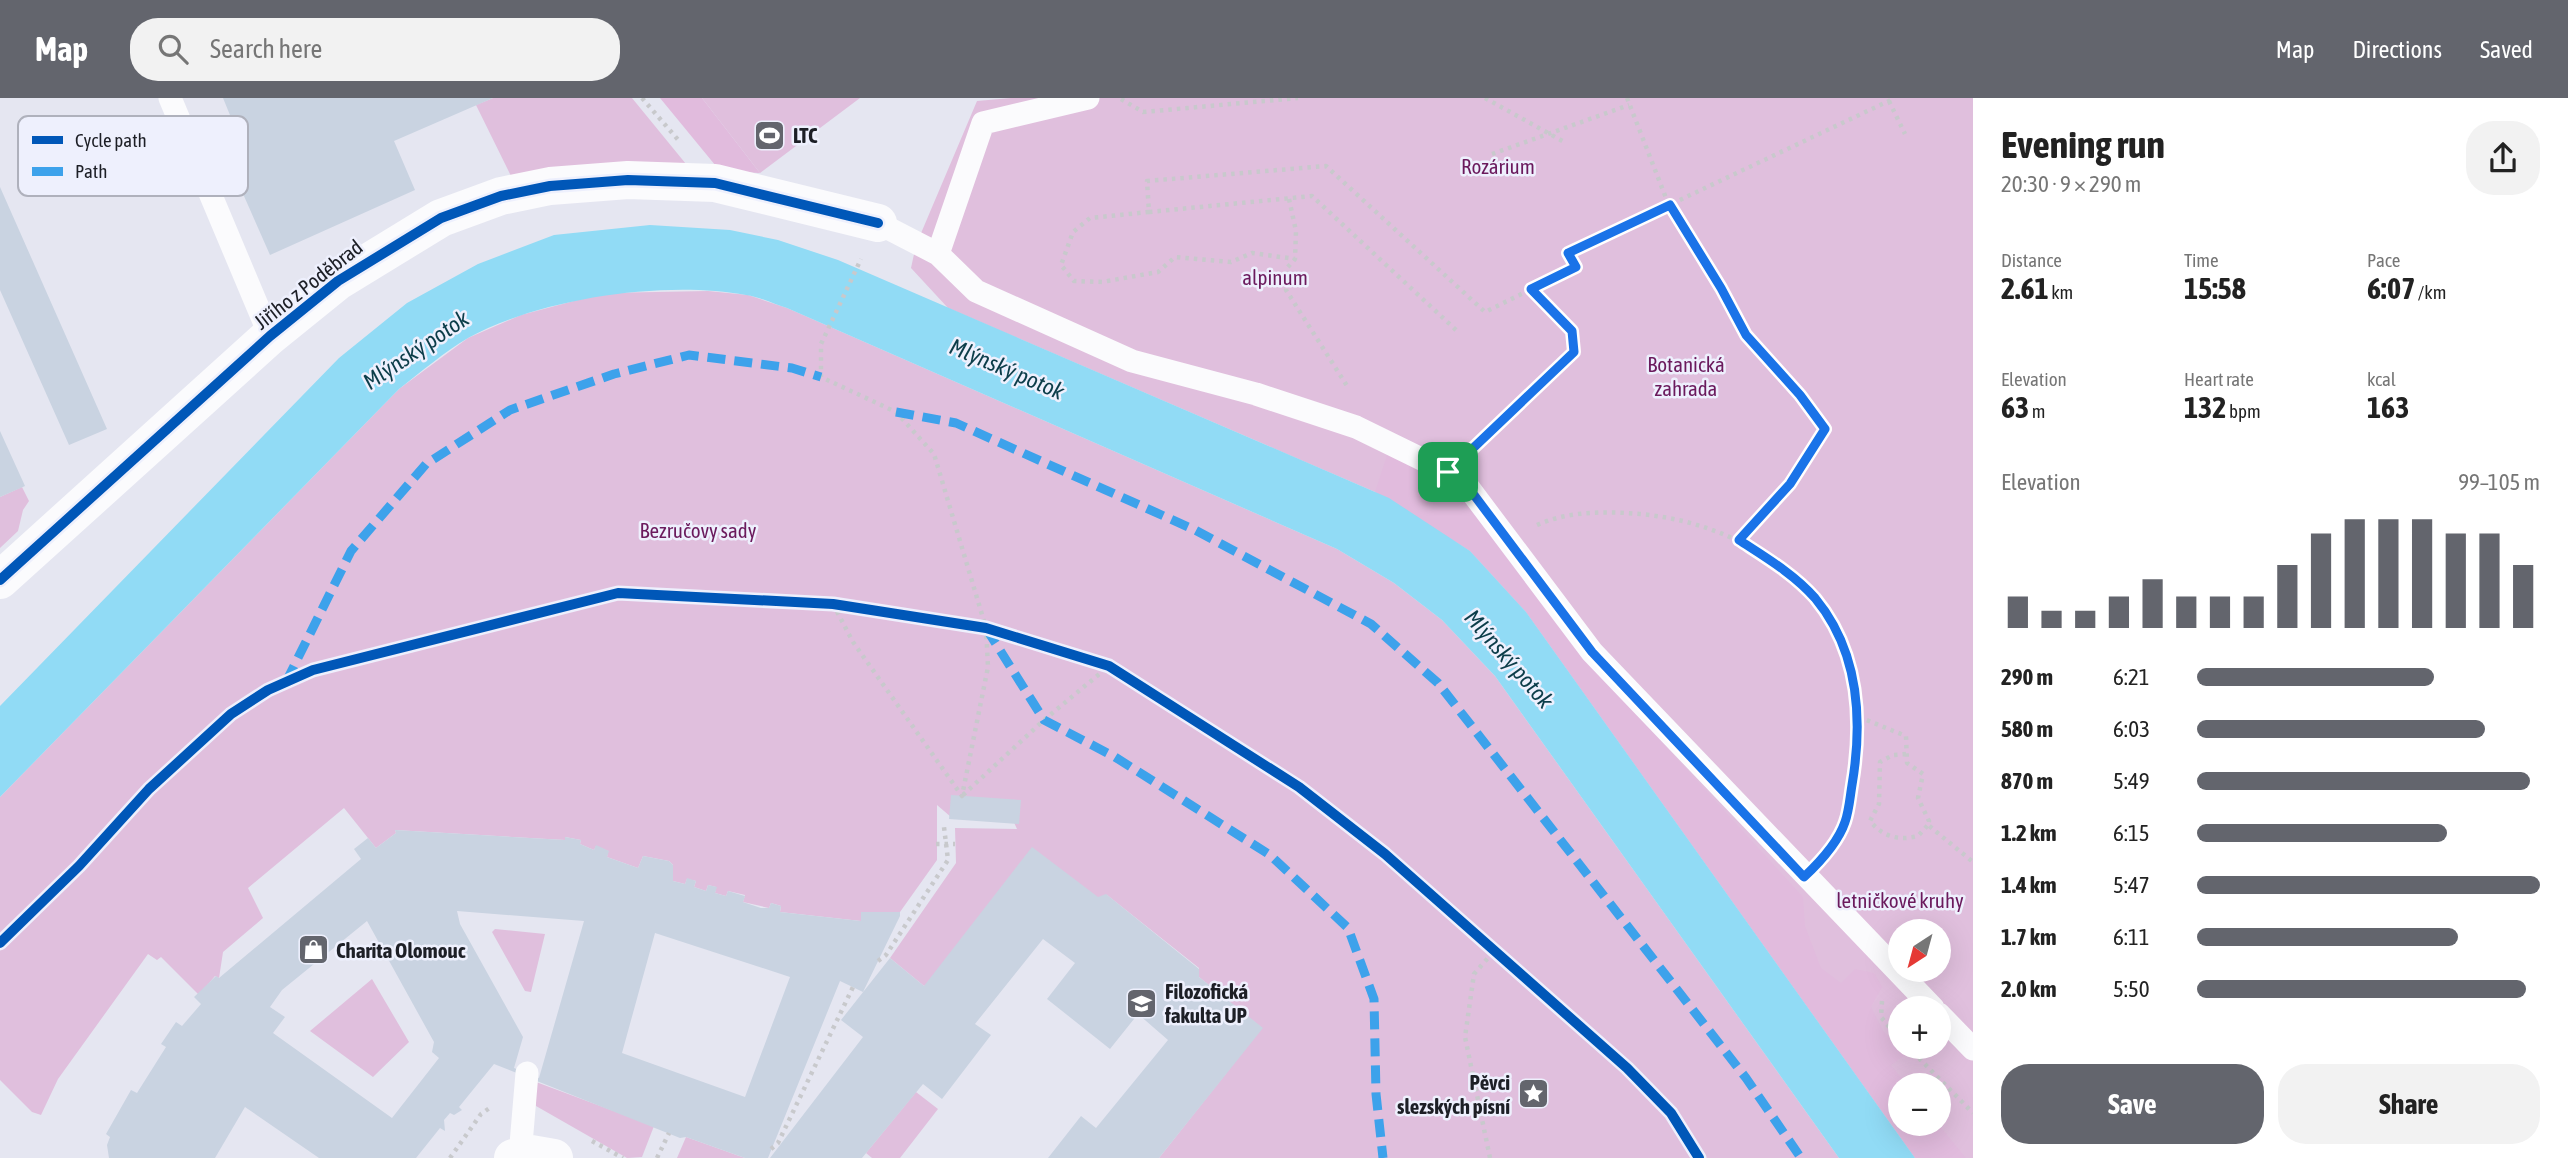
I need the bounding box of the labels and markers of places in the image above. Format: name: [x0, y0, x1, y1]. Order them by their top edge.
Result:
sports icon: LTC: [753, 118, 787, 152]
place label: LTC: [793, 123, 818, 147]
pin: [1418, 442, 1478, 502]
shop icon: Charita Olomouc: [296, 933, 330, 967]
place label: Charita Olomouc: [336, 938, 466, 962]
place label: Filozofická fakulta UP: [1164, 979, 1248, 1027]
school or university icon: Filozofická fakulta UP: [1125, 986, 1159, 1020]
place label: Pěvci slezských písní: [1397, 1070, 1510, 1118]
place icon: Pěvci slezských písní: [1516, 1077, 1550, 1111]

